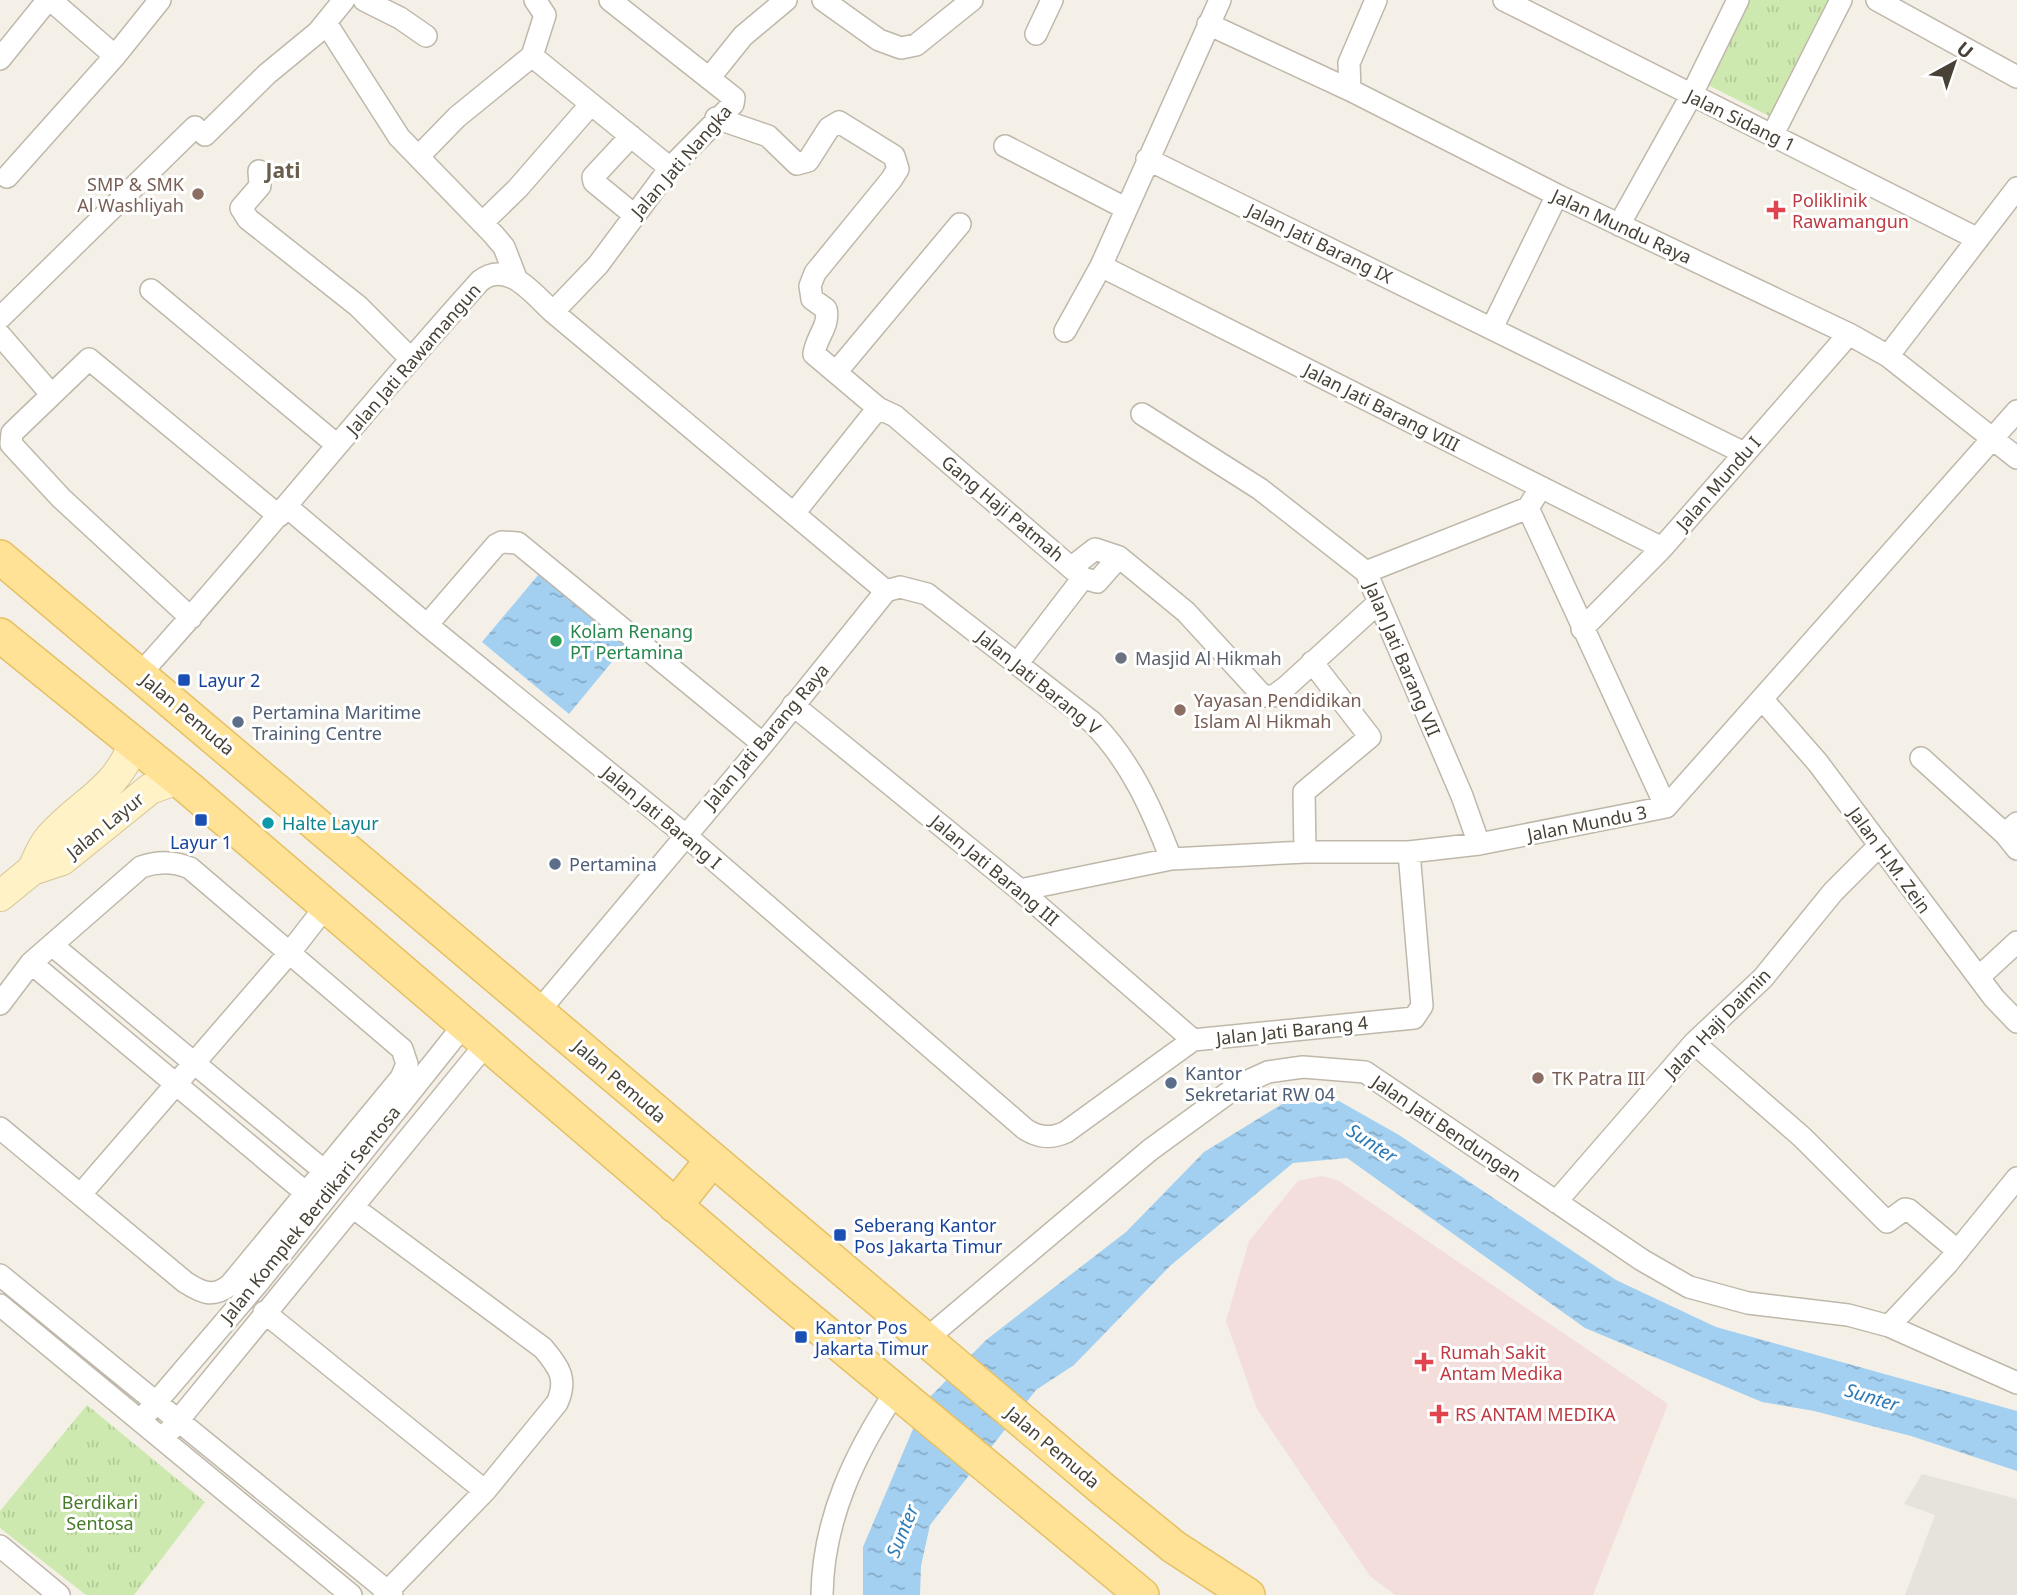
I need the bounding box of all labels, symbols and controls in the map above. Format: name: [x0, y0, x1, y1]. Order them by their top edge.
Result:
north arrow: [1919, 28, 1989, 98]
text: U: [1951, 35, 1979, 65]
street label: Jalan Sidang 1: [1681, 82, 1799, 157]
street label: Jalan Jati Nangka: [624, 100, 737, 224]
district label: Jati: [264, 156, 300, 184]
place label: SMP & SMK Al Washliyah: [77, 172, 185, 217]
street label: Jalan Mundu Raya: [1546, 182, 1696, 269]
marker: SMP & SMK Al Washliyah: [190, 186, 206, 202]
place label: Poliklinik Rawamangun: [1792, 188, 1909, 233]
street label: Jalan Jati Barang IX: [1242, 197, 1397, 289]
marker: Poliklinik Rawamangun: [1766, 200, 1786, 220]
street label: Jalan Jati Rawamangun: [339, 278, 485, 441]
street label: Jalan Jati Barang VIII: [1298, 357, 1464, 457]
street label: Jalan Mundu I: [1669, 431, 1765, 537]
street label: Gang Haji Patmah: [937, 450, 1069, 566]
street label: Jalan Jati Barang VII: [1359, 576, 1446, 740]
place label: Kolam Renang PT Pertamina: [570, 619, 693, 664]
street label: Jalan Jati Barang V: [970, 623, 1106, 740]
marker: Kolam Renang PT Pertamina: [548, 633, 564, 649]
place label: Masjid Al Hikmah: [1135, 646, 1282, 670]
marker: Masjid Al Hikmah: [1113, 650, 1129, 666]
street label: Jalan Jati Barang Raya: [697, 658, 834, 815]
street label: Jalan Pemuda: [134, 666, 240, 760]
place label: Layur 2: [198, 668, 260, 692]
marker: Layur 2: [176, 672, 192, 688]
place label: Yayasan Pendidikan Islam Al Hikmah: [1194, 688, 1362, 733]
place label: Pertamina Maritime Training Centre: [252, 700, 421, 745]
marker: Yayasan Pendidikan Islam Al Hikmah: [1172, 702, 1188, 718]
marker: Pertamina Maritime Training Centre: [230, 714, 246, 730]
street label: Jalan Jati Barang I: [596, 759, 727, 874]
street label: Jalan Layur: [60, 786, 149, 865]
street label: Jalan Mundu 3: [1523, 800, 1649, 847]
street label: Jalan H.M. Zein: [1842, 800, 1937, 918]
street label: Jalan Jati Barang III: [924, 808, 1064, 931]
place label: Halte Layur: [282, 811, 379, 835]
marker: Layur 1: [193, 812, 209, 828]
marker: Halte Layur: [260, 815, 276, 831]
place label: Layur 1: [170, 830, 232, 854]
place label: Pertamina: [569, 852, 657, 876]
marker: Pertamina: [547, 856, 563, 872]
street label: Jalan Haji Daimin: [1657, 963, 1775, 1084]
street label: Jalan Jati Barang 4: [1213, 1010, 1369, 1050]
street label: Jalan Pemuda: [567, 1033, 672, 1128]
place label: Kantor Sekretariat RW 04: [1185, 1061, 1335, 1106]
place label: TK Patra III: [1552, 1066, 1645, 1090]
street label: Jalan Jati Bendungan: [1366, 1068, 1526, 1187]
marker: TK Patra III: [1530, 1070, 1546, 1086]
marker: Kantor Sekretariat RW 04: [1163, 1075, 1179, 1091]
street label: Jalan Komplek Berdikari Sentosa: [214, 1100, 405, 1329]
water label: Sunter: [1342, 1117, 1403, 1170]
place label: Seberang Kantor Pos Jakarta Timur: [854, 1213, 1003, 1258]
marker: Seberang Kantor Pos Jakarta Timur: [832, 1227, 848, 1243]
place label: Kantor Pos Jakarta Timur: [813, 1315, 929, 1360]
marker: Kantor Pos Jakarta Timur: [793, 1329, 809, 1345]
place label: Rumah Sakit Antam Medika: [1440, 1340, 1563, 1385]
marker: Rumah Sakit Antam Medika: [1414, 1352, 1434, 1372]
water label: Sunter: [1842, 1377, 1903, 1418]
street label: Jalan Pemuda: [999, 1399, 1105, 1493]
place label: RS ANTAM MEDIKA: [1455, 1402, 1616, 1426]
marker: RS ANTAM MEDIKA: [1429, 1404, 1449, 1424]
park label: Berdikari Sentosa: [62, 1490, 138, 1535]
water label: Sunter: [880, 1499, 925, 1561]

